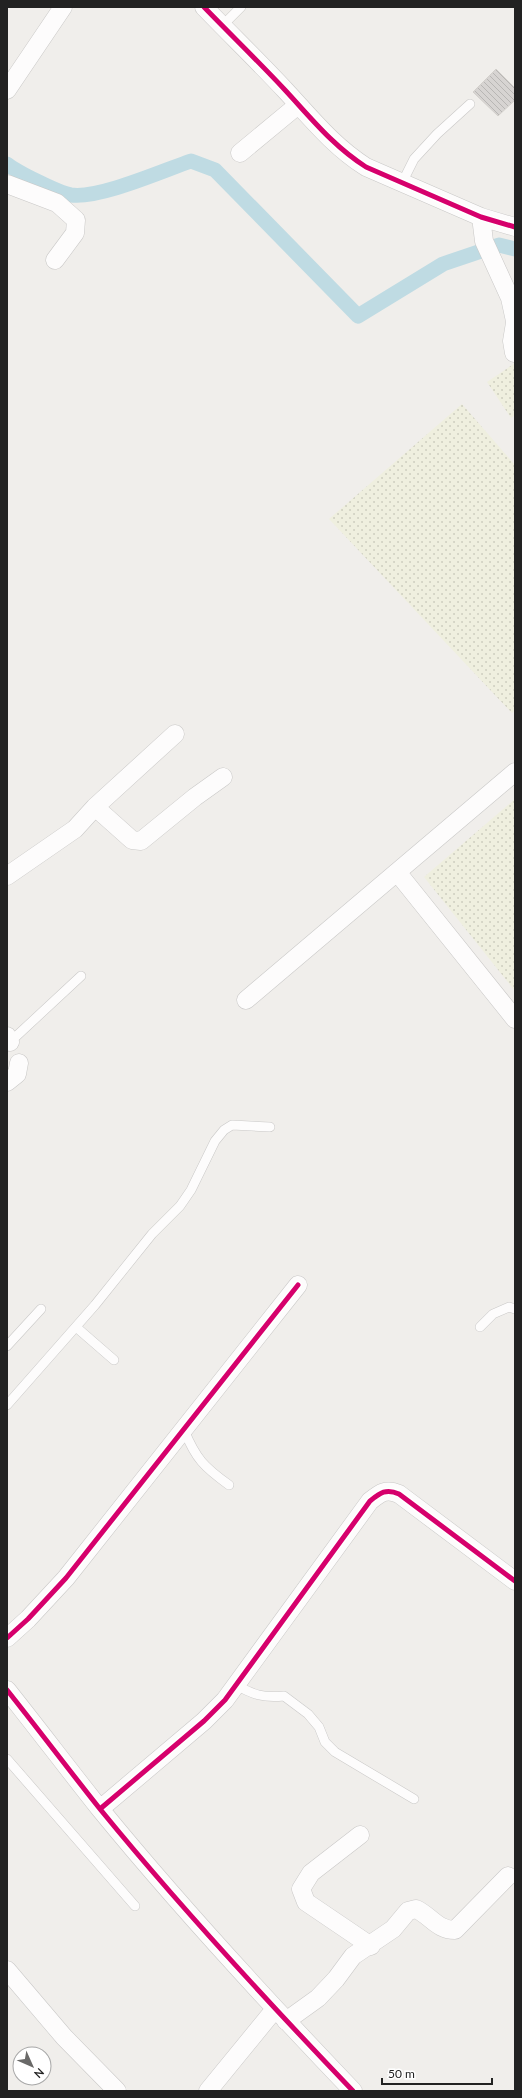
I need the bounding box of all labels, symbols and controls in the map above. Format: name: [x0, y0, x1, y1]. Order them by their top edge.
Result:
north arrow: [12, 2046, 52, 2086]
scale bar: [382, 2060, 492, 2086]
text: N: [32, 2066, 47, 2081]
text: 50 m: [388, 2066, 415, 2081]

